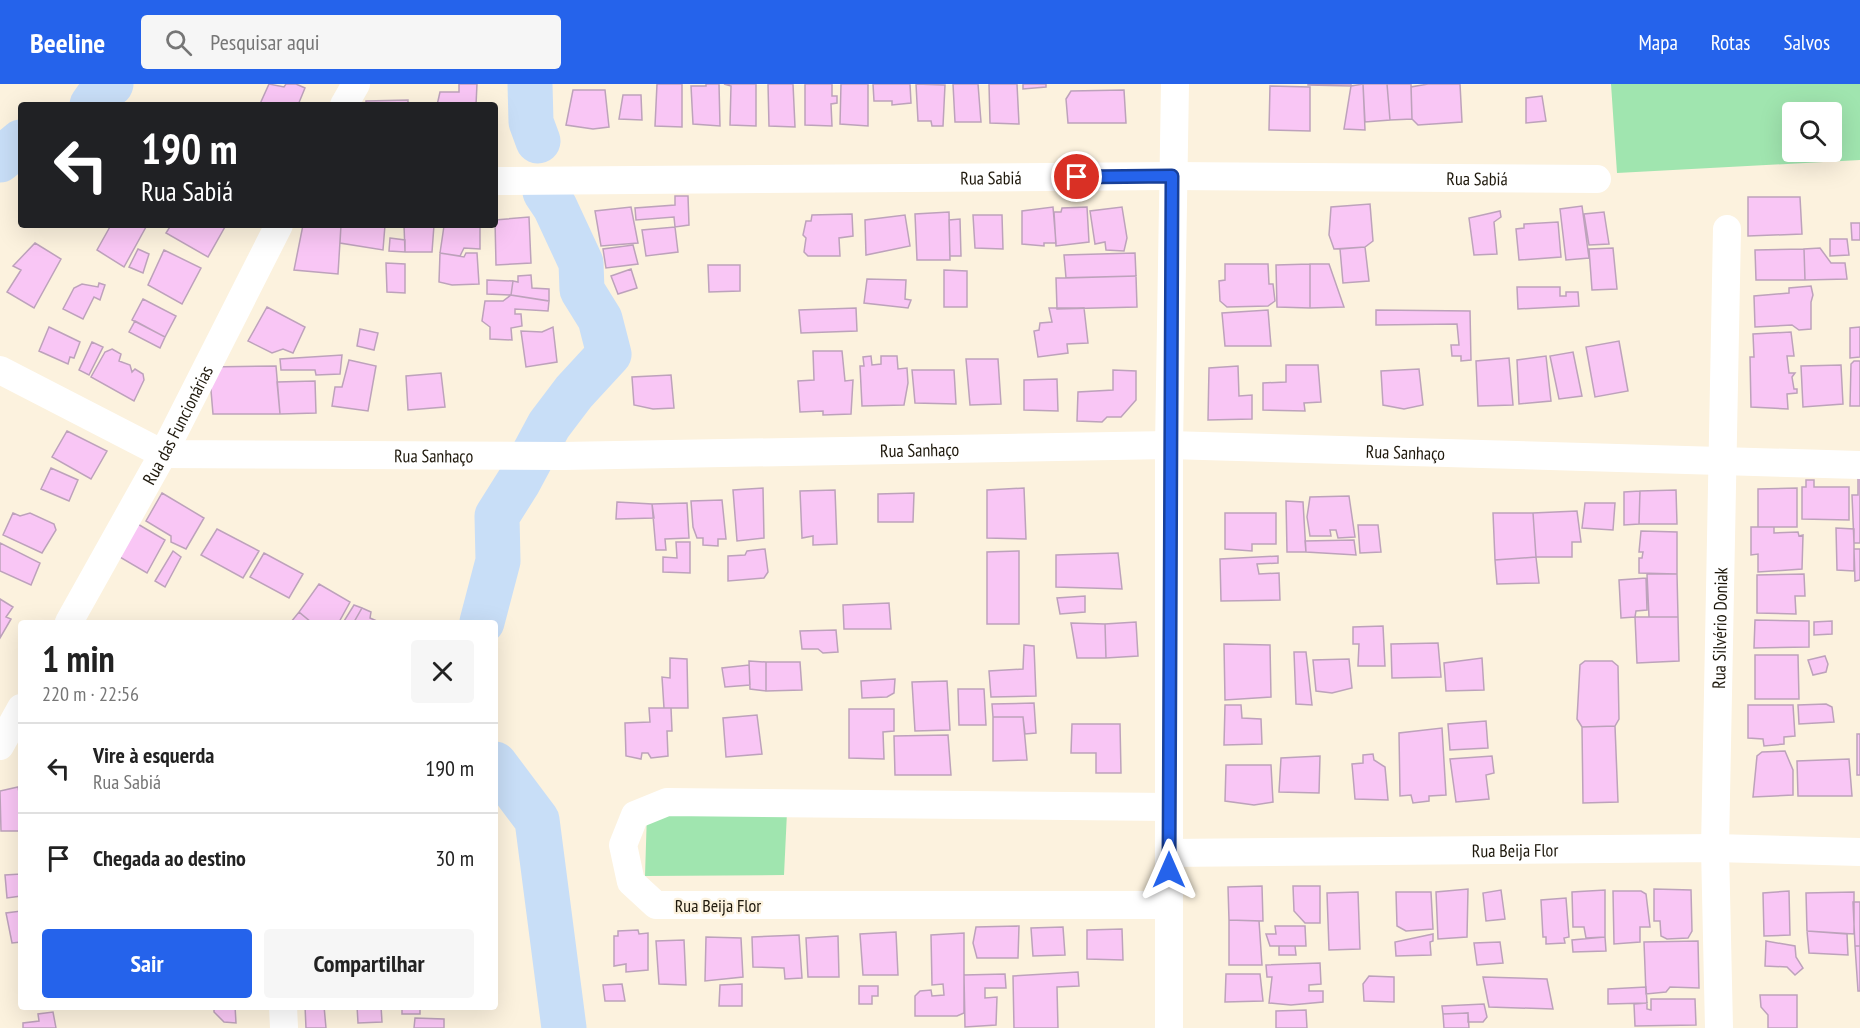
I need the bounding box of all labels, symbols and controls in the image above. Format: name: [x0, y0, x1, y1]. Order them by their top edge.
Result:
search box: [141, 15, 561, 69]
text: Beeline: [30, 24, 105, 61]
icon: search: [162, 26, 195, 59]
text: Pesquisar aqui: [210, 28, 320, 56]
text: Mapa: [1638, 29, 1678, 56]
text: Rotas: [1711, 29, 1750, 56]
text: Salvos: [1783, 29, 1830, 56]
map controls: [1782, 102, 1842, 162]
button: search: [1782, 102, 1842, 162]
text: 190 m: [141, 121, 238, 176]
icon: left: [42, 126, 120, 204]
pin: [1051, 151, 1102, 202]
icon: arrive: [1060, 160, 1093, 193]
street label: Rua Sabiá: [960, 166, 1022, 189]
street label: Rua Sabiá: [1446, 166, 1508, 190]
text: Rua Sabiá: [141, 174, 233, 208]
street label: Rua das Funcionárias: [137, 361, 218, 488]
street label: Rua Sanhaço: [880, 437, 960, 462]
street label: Rua Sanhaço: [1365, 439, 1446, 464]
street label: Rua Sanhaço: [394, 444, 474, 467]
street label: Rua Silvério Doniak: [1707, 567, 1732, 689]
text: 1 min: [42, 635, 115, 682]
button: close: [411, 640, 474, 703]
text: 220 m · 22:56: [42, 681, 139, 707]
text: Vire à esquerda: [93, 741, 214, 769]
icon: left: [42, 752, 75, 785]
text: 190 m: [425, 754, 474, 782]
text: Rua Sabiá: [93, 769, 161, 795]
position arrow: [1137, 838, 1201, 902]
street label: Rua Beija Flor: [1472, 838, 1558, 862]
icon: arrive: [42, 842, 75, 875]
text: Chegada ao destino: [93, 844, 246, 872]
text: 30 m: [435, 844, 474, 872]
street label: Rua Beija Flor: [675, 894, 761, 917]
button: Sair: [42, 929, 252, 998]
button: Compartilhar: [264, 929, 474, 998]

